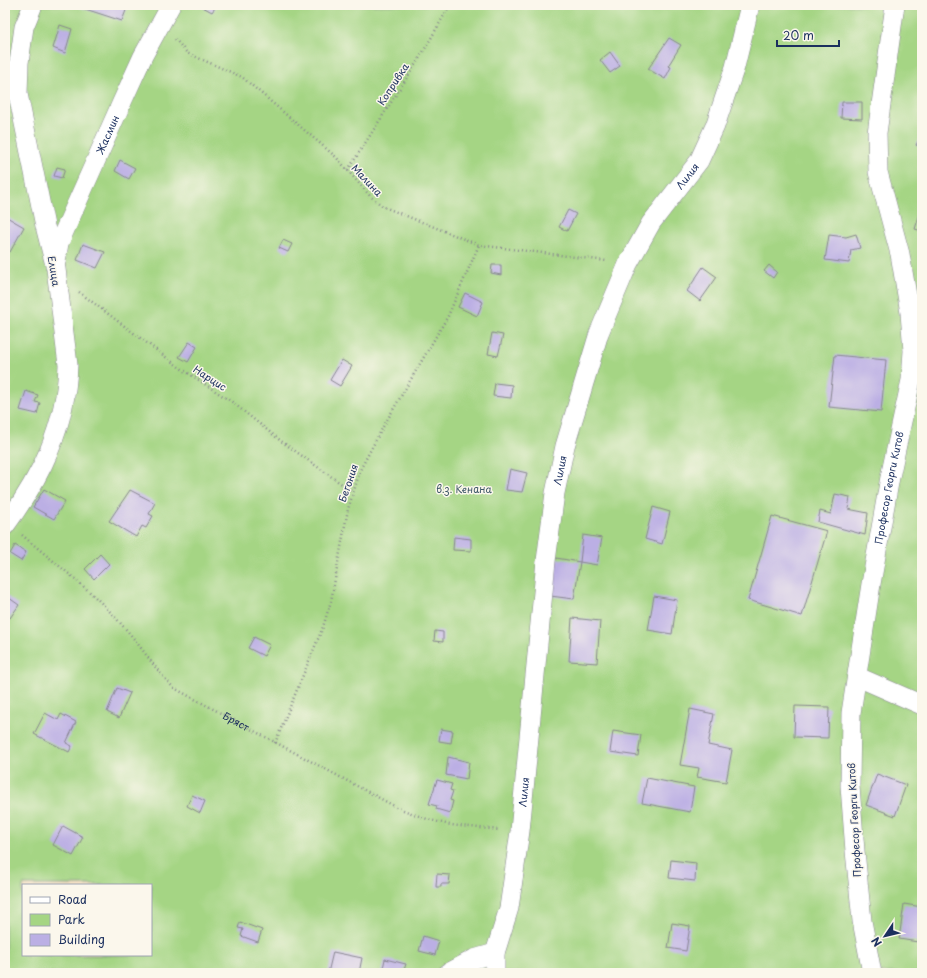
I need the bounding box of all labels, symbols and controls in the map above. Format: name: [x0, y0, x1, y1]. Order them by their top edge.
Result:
scale bar: [777, 22, 839, 48]
text: 20 m: [783, 26, 814, 44]
street label: Копривка: [373, 59, 412, 108]
street label: Жасмин: [91, 112, 122, 157]
street label: Лилия: [672, 159, 702, 192]
street label: Малина: [349, 160, 387, 200]
street label: Елица: [44, 255, 65, 288]
street label: Нарцис: [191, 361, 230, 394]
street label: Професор Георги Китов: [870, 430, 907, 545]
street label: Лилия: [549, 454, 570, 486]
street label: Бегония: [334, 462, 361, 504]
park label: в.з. Кенана: [436, 481, 493, 496]
street label: Бряст: [221, 708, 252, 734]
street label: Професор Георги Китов: [843, 762, 864, 878]
street label: Лилия: [514, 776, 532, 808]
legend: [22, 884, 152, 956]
text: Road: [58, 890, 87, 908]
text: Park: [58, 910, 85, 928]
north arrow: [865, 916, 905, 956]
text: Building: [58, 930, 105, 948]
text: N: [867, 933, 886, 950]

